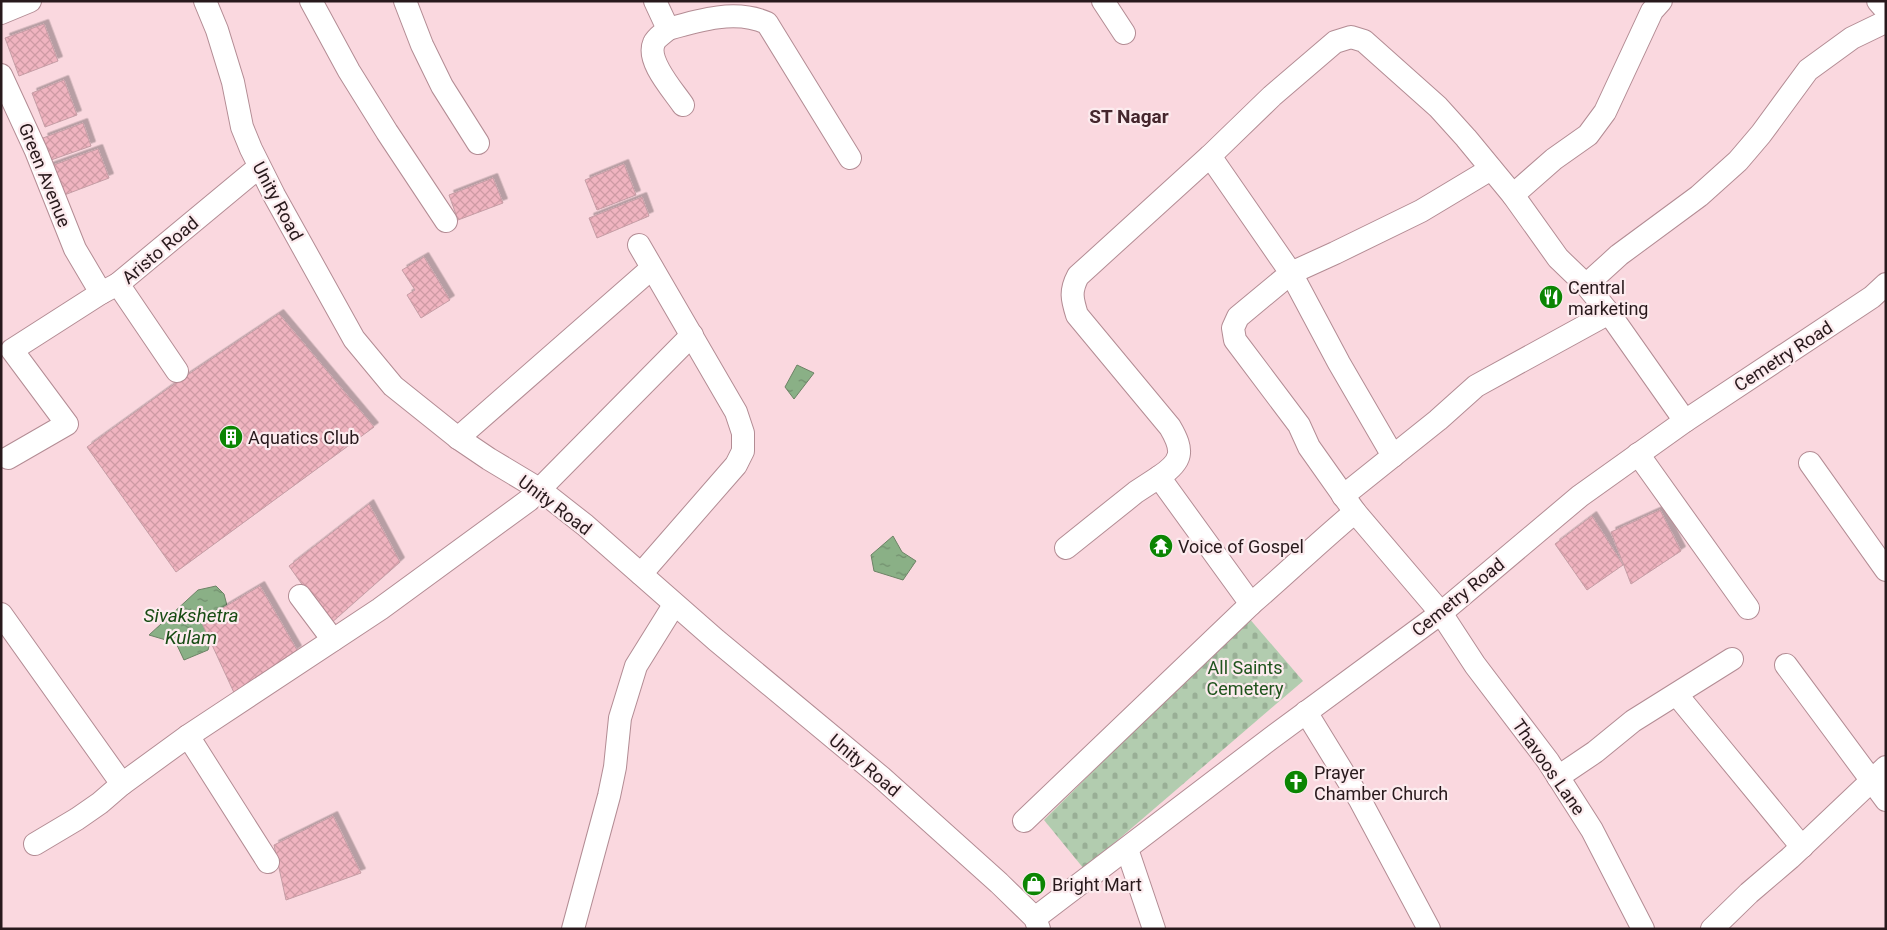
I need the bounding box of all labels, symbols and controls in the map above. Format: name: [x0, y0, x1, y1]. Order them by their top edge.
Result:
district label: ST Nagar: [1089, 105, 1169, 128]
street label: Green Avenue: [15, 120, 75, 230]
street label: Unity Road: [249, 158, 307, 244]
street label: Aristo Road: [118, 212, 202, 288]
place label: Central marketing: [1568, 277, 1648, 319]
restaurant icon: Central marketing: [1538, 284, 1564, 310]
street label: Cemetry Road: [1730, 316, 1836, 396]
building icon: Aquatics Club: [218, 424, 244, 450]
place label: Aquatics Club: [248, 427, 359, 448]
street label: Unity Road: [514, 471, 596, 539]
temple icon: Voice of Gospel: [1148, 533, 1174, 559]
place label: Voice of Gospel: [1178, 536, 1304, 557]
street label: Cemetry Road: [1407, 553, 1509, 641]
water label: Sivakshetra Kulam: [144, 604, 238, 649]
park label: All Saints Cemetery: [1207, 657, 1284, 699]
street label: Thavoos Lane: [1508, 715, 1590, 819]
street label: Unity Road: [825, 729, 905, 801]
place label: Prayer Chamber Church: [1314, 762, 1448, 804]
church icon: Prayer Chamber Church: [1283, 769, 1309, 795]
shop icon: Bright Mart: [1021, 871, 1047, 897]
place label: Bright Mart: [1052, 874, 1142, 895]

